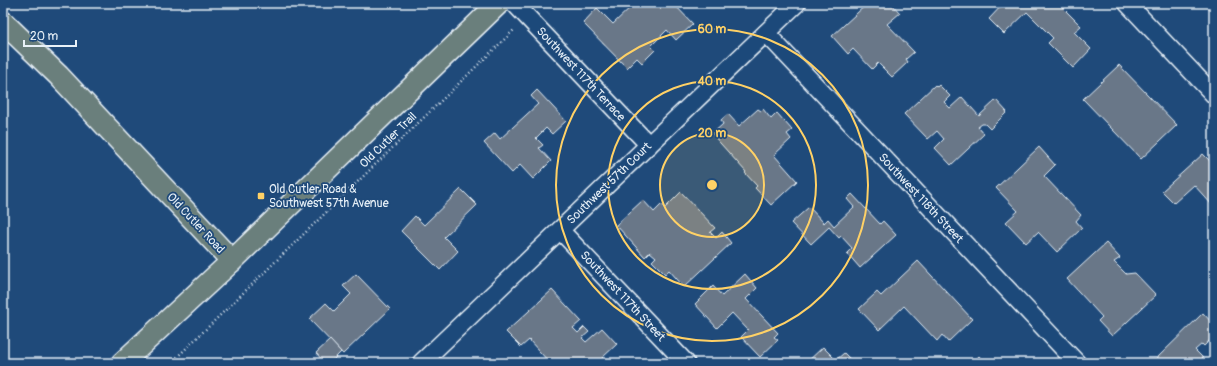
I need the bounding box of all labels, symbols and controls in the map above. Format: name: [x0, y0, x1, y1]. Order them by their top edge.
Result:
scale bar: [24, 22, 76, 48]
text: 60 m: [698, 22, 727, 37]
street label: Southwest 117th Terrace: [533, 24, 628, 125]
text: 20 m: [30, 29, 59, 44]
text: 40 m: [697, 74, 727, 89]
street label: Old Cutler Trail: [356, 109, 420, 171]
text: 20 m: [698, 126, 726, 141]
street label: Southwest 57th Court: [564, 139, 655, 228]
street label: Southwest 118th Street: [875, 150, 966, 247]
centre of rings: [705, 178, 719, 192]
place label: Old Cutler Road & Southwest 57th Avenue: [269, 182, 389, 211]
street label: Old Cutler Road: [164, 190, 228, 257]
marker: Old Cutler Road & Southwest 57th Avenue: [256, 191, 266, 201]
street label: Southwest 117th Street: [577, 248, 669, 345]

